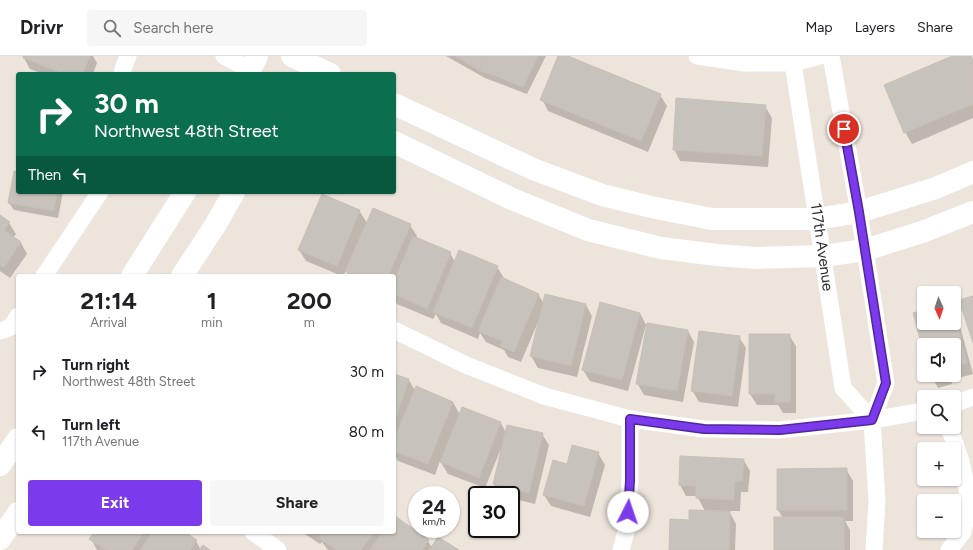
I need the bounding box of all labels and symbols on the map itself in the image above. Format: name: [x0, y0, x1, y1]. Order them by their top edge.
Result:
pin: [827, 112, 861, 146]
street label: 117th Avenue: [807, 202, 837, 292]
north arrow: [917, 286, 961, 330]
speed limit sign: 30: [468, 486, 520, 538]
position arrow: [607, 491, 649, 533]

